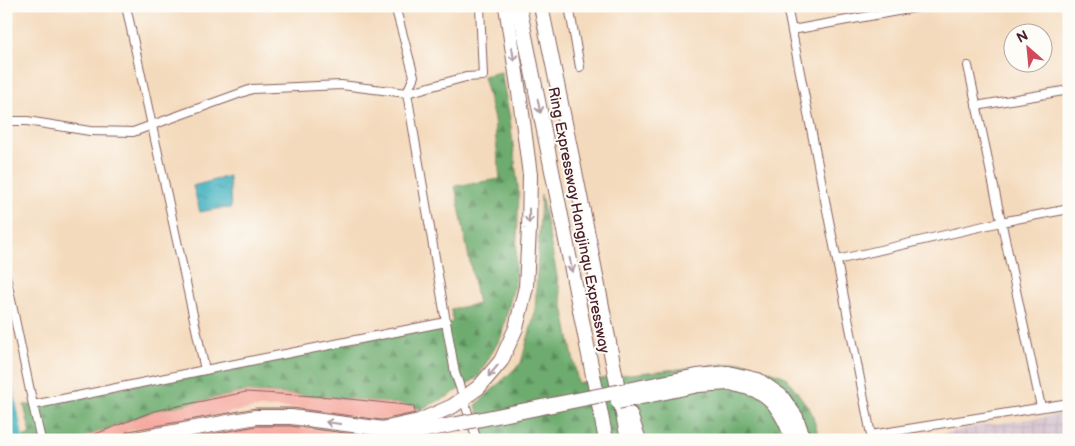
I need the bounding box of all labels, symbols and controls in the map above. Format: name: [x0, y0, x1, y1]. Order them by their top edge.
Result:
north arrow: [1002, 22, 1052, 72]
text: N: [1014, 27, 1031, 47]
one-way arrow: [509, 46, 519, 62]
street label: Ring Expressway Hangjinqu Expressway: [543, 85, 614, 355]
one-way arrow: [535, 97, 544, 113]
one-way arrow: [525, 207, 534, 223]
one-way arrow: [567, 257, 576, 273]
one-way arrow: [487, 364, 498, 377]
one-way arrow: [326, 418, 342, 428]

